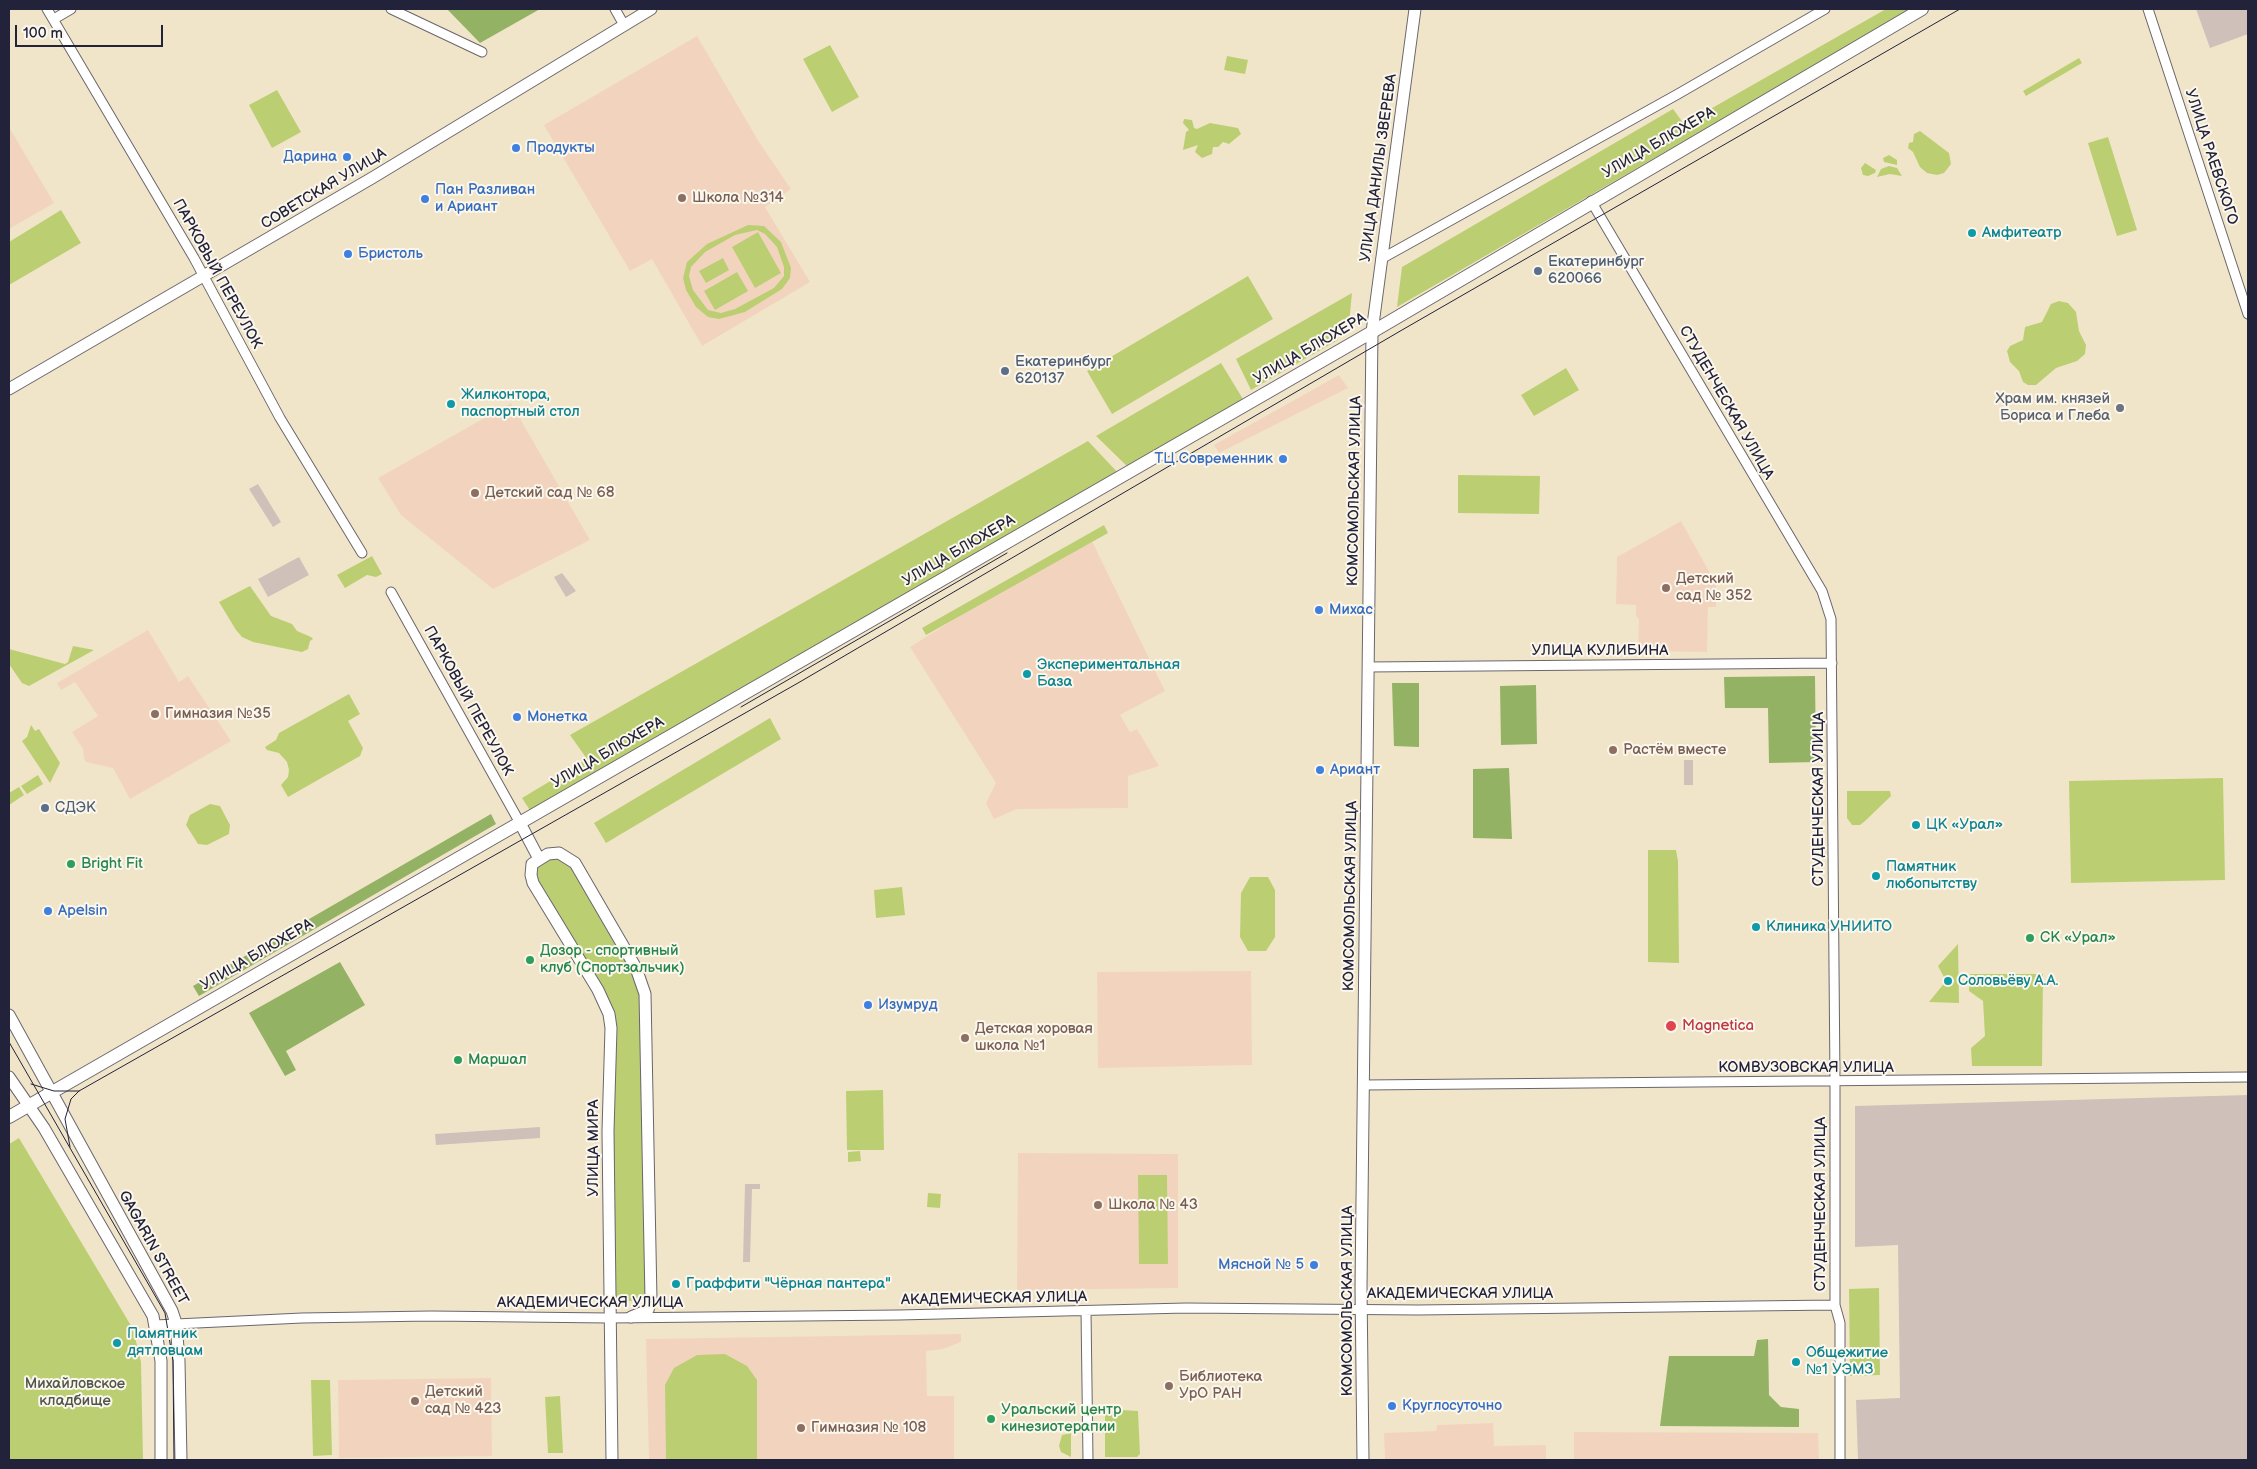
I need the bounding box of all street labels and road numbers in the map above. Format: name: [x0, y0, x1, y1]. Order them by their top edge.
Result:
street label: УЛИЦА ДАНИЛЫ ЗВЕРЕВА: [1357, 73, 1401, 263]
street label: УЛИЦА РАЕВСКОГО: [2181, 87, 2241, 227]
street label: УЛИЦА БЛЮХЕРА: [1600, 103, 1718, 183]
street label: СОВЕТСКАЯ УЛИЦА: [258, 145, 390, 233]
street label: ПАРКОВЫЙ ПЕРЕУЛОК: [168, 196, 266, 352]
street label: УЛИЦА БЛЮХЕРА: [1251, 309, 1369, 389]
street label: СТУДЕНЧЕСКАЯ УЛИЦА: [1675, 323, 1777, 483]
street label: КОМСОМОЛЬСКАЯ УЛИЦА: [1344, 396, 1366, 586]
street label: УЛИЦА БЛЮХЕРА: [900, 511, 1018, 591]
street label: ПАРКОВЫЙ ПЕРЕУЛОК: [419, 623, 517, 779]
street label: УЛИЦА КУЛИБИНА: [1532, 642, 1668, 660]
street label: СТУДЕНЧЕСКАЯ УЛИЦА: [1810, 712, 1828, 886]
street label: УЛИЦА БЛЮХЕРА: [549, 713, 667, 793]
street label: КОМСОМОЛЬСКАЯ УЛИЦА: [1340, 801, 1362, 991]
street label: УЛИЦА БЛЮХЕРА: [198, 915, 316, 995]
street label: КОМВУЗОВСКАЯ УЛИЦА: [1718, 1059, 1894, 1077]
street label: УЛИЦА МИРА: [585, 1099, 603, 1197]
street label: СТУДЕНЧЕСКАЯ УЛИЦА: [1812, 1117, 1830, 1291]
street label: GAGARIN STREET: [114, 1188, 192, 1308]
street label: КОМСОМОЛЬСКАЯ УЛИЦА: [1339, 1206, 1357, 1396]
street label: АКАДЕМИЧЕСКАЯ УЛИЦА: [1367, 1285, 1553, 1303]
street label: АКАДЕМИЧЕСКАЯ УЛИЦА: [901, 1288, 1087, 1310]
street label: АКАДЕМИЧЕСКАЯ УЛИЦА: [497, 1294, 683, 1312]

